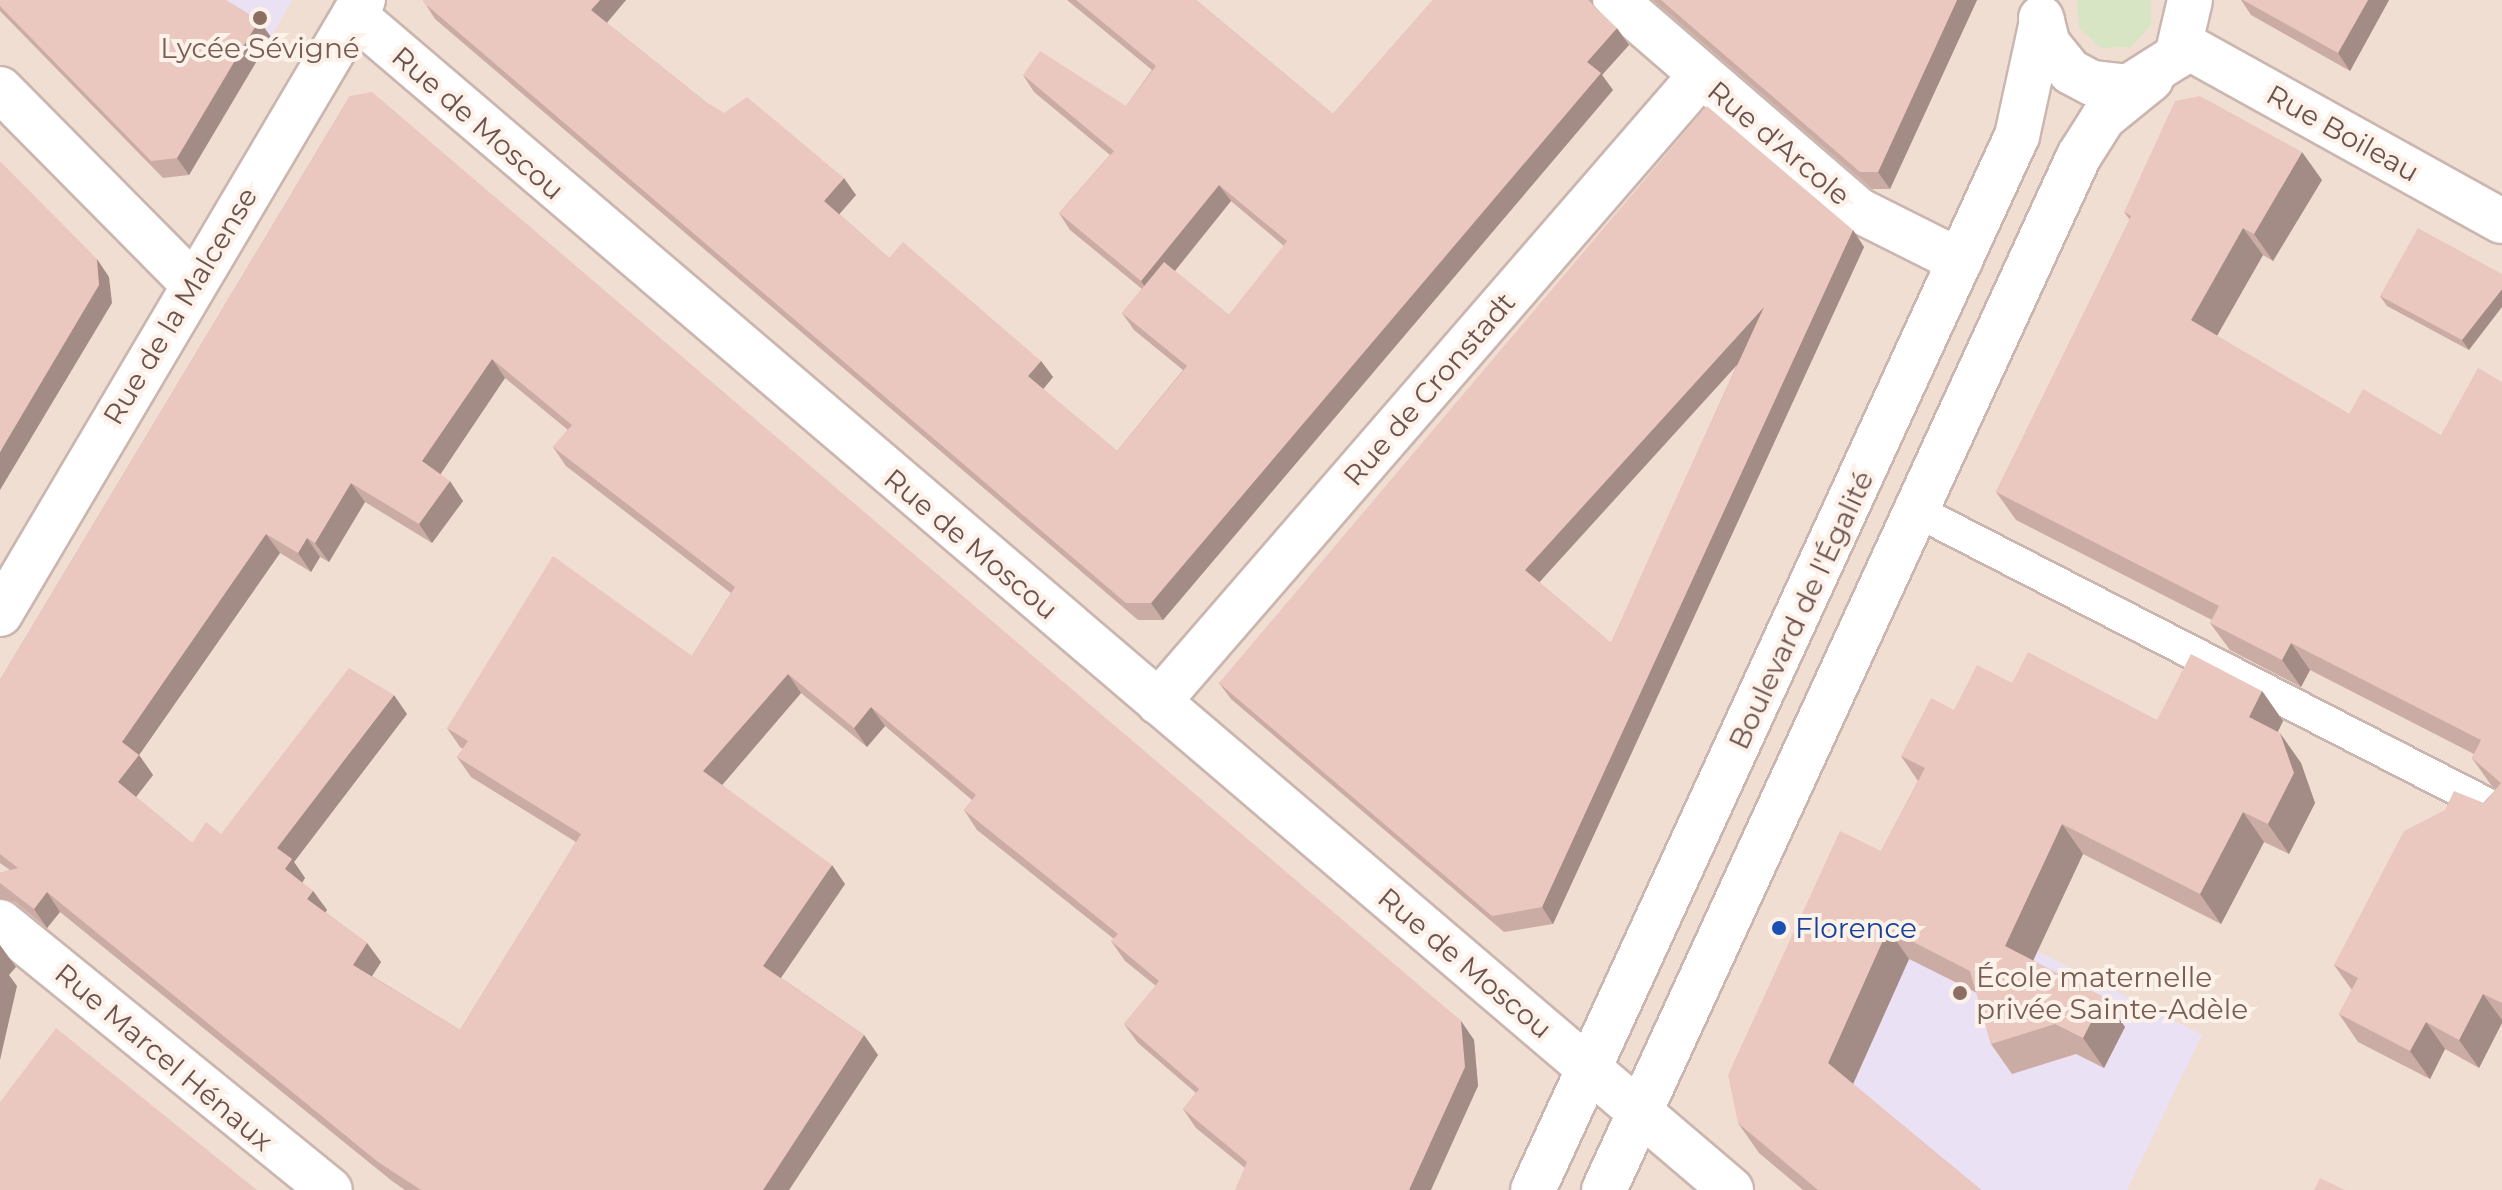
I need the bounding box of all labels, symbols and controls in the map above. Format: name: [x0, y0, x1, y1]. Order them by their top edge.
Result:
marker: Lycée Sévigné: [251, 9, 269, 27]
place label: Lycée Sévigné: [160, 31, 360, 65]
street label: Rue de Moscou: [385, 39, 571, 207]
street label: Rue d'Arcole: [1701, 74, 1857, 212]
street label: Rue Boileau: [2261, 77, 2425, 189]
street label: Rue de la Malcense: [96, 181, 264, 431]
street label: Rue de Cronstadt: [1336, 286, 1522, 492]
street label: Rue de Moscou: [877, 462, 1065, 626]
street label: Boulevard de l'Égalité: [1722, 466, 1880, 754]
street label: Rue de Moscou: [1371, 881, 1559, 1045]
place label: Florence: [1795, 911, 1917, 945]
marker: Florence: [1770, 919, 1788, 937]
street label: Rue Marcel Hénaux: [48, 956, 280, 1158]
place label: École maternelle privée Sainte-Adèle: [1976, 960, 2248, 1026]
marker: École maternelle privée Sainte-Adèle: [1951, 984, 1969, 1002]

